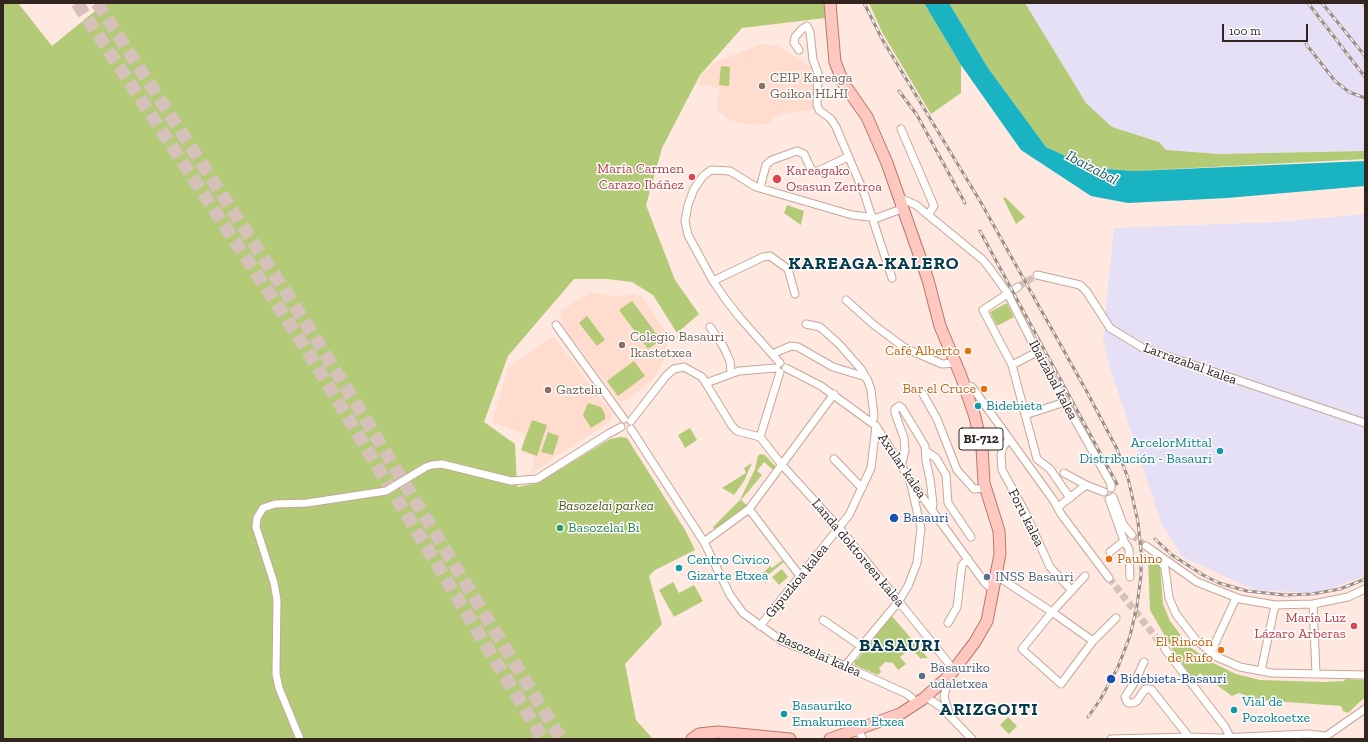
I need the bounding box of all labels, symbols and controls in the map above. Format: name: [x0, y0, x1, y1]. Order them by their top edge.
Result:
scale bar: [1224, 16, 1310, 42]
text: 100 m: [1229, 24, 1261, 38]
place label: CEIP Kareaga Goikoa HLHI: [770, 70, 852, 102]
marker: CEIP Kareaga Goikoa HLHI: [757, 81, 767, 91]
water label: Ibaizabal: [1063, 147, 1121, 189]
place label: María Carmen Carazo Ibáñez: [597, 161, 684, 194]
place label: Kareagako Osasun Zentroa: [786, 163, 882, 196]
marker: María Carmen Carazo Ibáñez: [687, 172, 697, 182]
marker: Kareagako Osasun Zentroa: [771, 173, 783, 185]
district label: KAREAGA-KALERO: [788, 253, 960, 275]
place label: Colegio Basauri Ikastetxea: [630, 329, 724, 362]
street label: Ibaizabal kalea: [1025, 337, 1081, 423]
street label: Larrazabal kalea: [1141, 339, 1239, 389]
marker: Colegio Basauri Ikastetxea: [617, 340, 627, 350]
place label: Café Alberto: [885, 343, 960, 359]
marker: Café Alberto: [963, 346, 973, 356]
place label: Bar el Cruce: [902, 381, 976, 397]
place label: Gaztelu: [556, 382, 602, 398]
marker: Bar el Cruce: [979, 384, 989, 394]
marker: Gaztelu: [543, 385, 553, 395]
place label: Bidebieta: [986, 398, 1043, 414]
marker: Bidebieta: [973, 401, 983, 411]
road number: BI-712: [959, 428, 1003, 450]
street label: Axular kalea: [874, 430, 930, 502]
place label: ArcelorMittal Distribución - Basauri: [1079, 435, 1212, 468]
marker: ArcelorMittal Distribución - Basauri: [1215, 446, 1225, 456]
street label: Foru kalea: [1004, 486, 1048, 550]
street label: Landa doktoreen kalea: [808, 496, 908, 610]
park label: Basozelai parkea: [558, 498, 654, 514]
place label: Basauri: [903, 510, 949, 526]
marker: Basauri: [888, 512, 900, 524]
place label: Basozelai Bi: [568, 520, 640, 536]
marker: Basozelai Bi: [555, 523, 565, 533]
street label: Gipuzkoa kalea: [762, 540, 832, 622]
place label: Paulino: [1117, 551, 1162, 567]
place label: Centro Civico Gizarte Etxea: [687, 552, 770, 584]
marker: Paulino: [1104, 554, 1114, 564]
marker: Centro Civico Gizarte Etxea: [674, 563, 684, 573]
place label: INSS Basauri: [995, 569, 1074, 585]
marker: INSS Basauri: [982, 572, 992, 582]
place label: María Luz Lázaro Arberas: [1254, 610, 1346, 642]
marker: María Luz Lázaro Arberas: [1349, 621, 1359, 631]
street label: Basozelai kalea: [774, 629, 864, 681]
place label: El Rincón de Rufo: [1156, 634, 1213, 666]
district label: BASAURI: [859, 635, 941, 657]
marker: El Rincón de Rufo: [1216, 645, 1226, 655]
place label: Basauriko udaletxea: [930, 660, 990, 692]
marker: Basauriko udaletxea: [917, 671, 927, 681]
place label: Bidebieta-Basauri: [1120, 671, 1227, 687]
marker: Bidebieta-Basauri: [1105, 673, 1117, 685]
place label: Vial de Pozokoetxe: [1242, 694, 1310, 726]
place label: Basauriko Emakumeen Etxea: [792, 698, 904, 730]
district label: ARIZGOITI: [940, 699, 1038, 721]
marker: Vial de Pozokoetxe: [1229, 705, 1239, 715]
marker: Basauriko Emakumeen Etxea: [779, 709, 789, 719]

